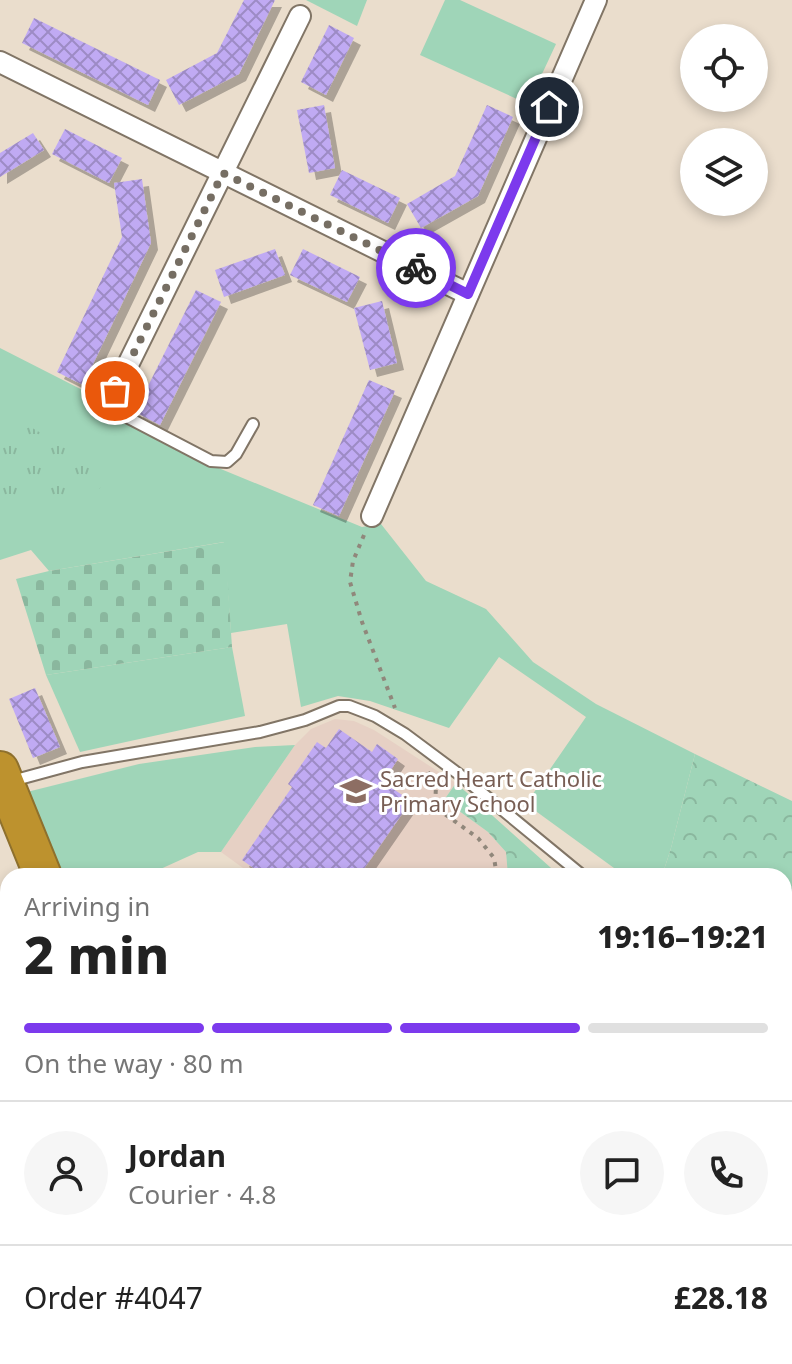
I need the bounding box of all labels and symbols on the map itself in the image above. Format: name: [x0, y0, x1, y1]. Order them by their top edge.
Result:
pin: [515, 73, 583, 141]
courier: [376, 228, 456, 308]
pin: [81, 357, 149, 425]
place label: Sacred Heart Catholic Primary School: [380, 763, 602, 818]
school or university icon: Sacred Heart Catholic Primary School: [339, 774, 373, 808]

